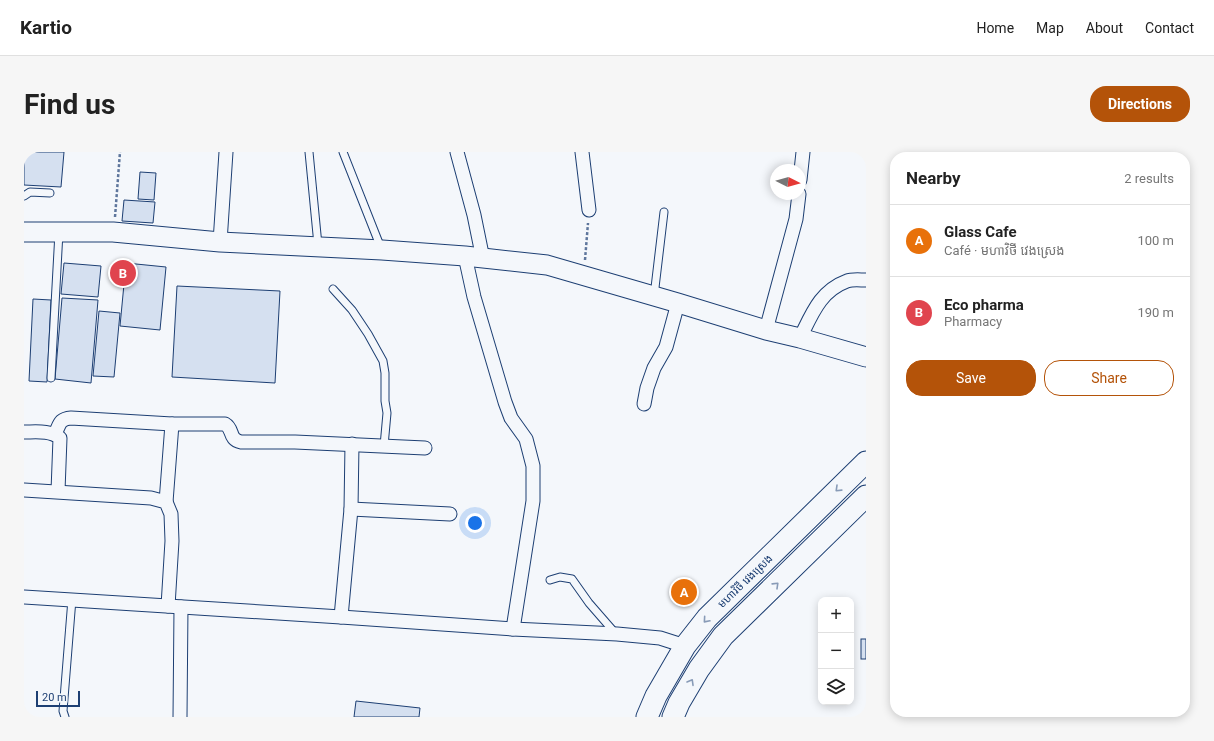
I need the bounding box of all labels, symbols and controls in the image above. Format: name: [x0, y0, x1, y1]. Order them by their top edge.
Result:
text: Kartio: [20, 16, 72, 39]
text: Home: [976, 20, 1014, 36]
text: Map: [1036, 20, 1064, 36]
text: About: [1086, 20, 1123, 36]
text: Contact: [1145, 20, 1194, 36]
button: Directions: [1090, 86, 1190, 122]
text: Find us: [24, 88, 115, 121]
north arrow: [770, 164, 806, 200]
text: Nearby: [906, 168, 961, 188]
text: 2 results: [1124, 171, 1174, 186]
text: Glass Cafe: [944, 223, 1017, 241]
text: A: [915, 233, 923, 248]
text: 100 m: [1137, 233, 1174, 248]
text: Café · មហាវិថី វេងស្រេង: [944, 243, 1064, 258]
pin: B: [110, 258, 136, 288]
text: Eco pharma: [944, 296, 1024, 314]
text: B: [915, 305, 923, 320]
text: 190 m: [1137, 305, 1174, 320]
text: Pharmacy: [944, 314, 1002, 329]
button: Save: [906, 360, 1036, 396]
button: Share: [1044, 360, 1174, 396]
one-way arrow: [835, 484, 843, 492]
your location: [465, 513, 485, 533]
street label: មហាវិថី វេងស្រេង: [714, 551, 775, 611]
pin: A: [671, 577, 697, 607]
one-way arrow: [771, 582, 779, 590]
map controls: [818, 597, 854, 705]
button: +: [818, 597, 854, 633]
one-way arrow: [703, 615, 710, 623]
button: −: [818, 633, 854, 669]
button: layers: [818, 669, 854, 705]
one-way arrow: [686, 679, 694, 686]
scale bar: [36, 689, 80, 708]
text: 20 m: [42, 691, 67, 704]

